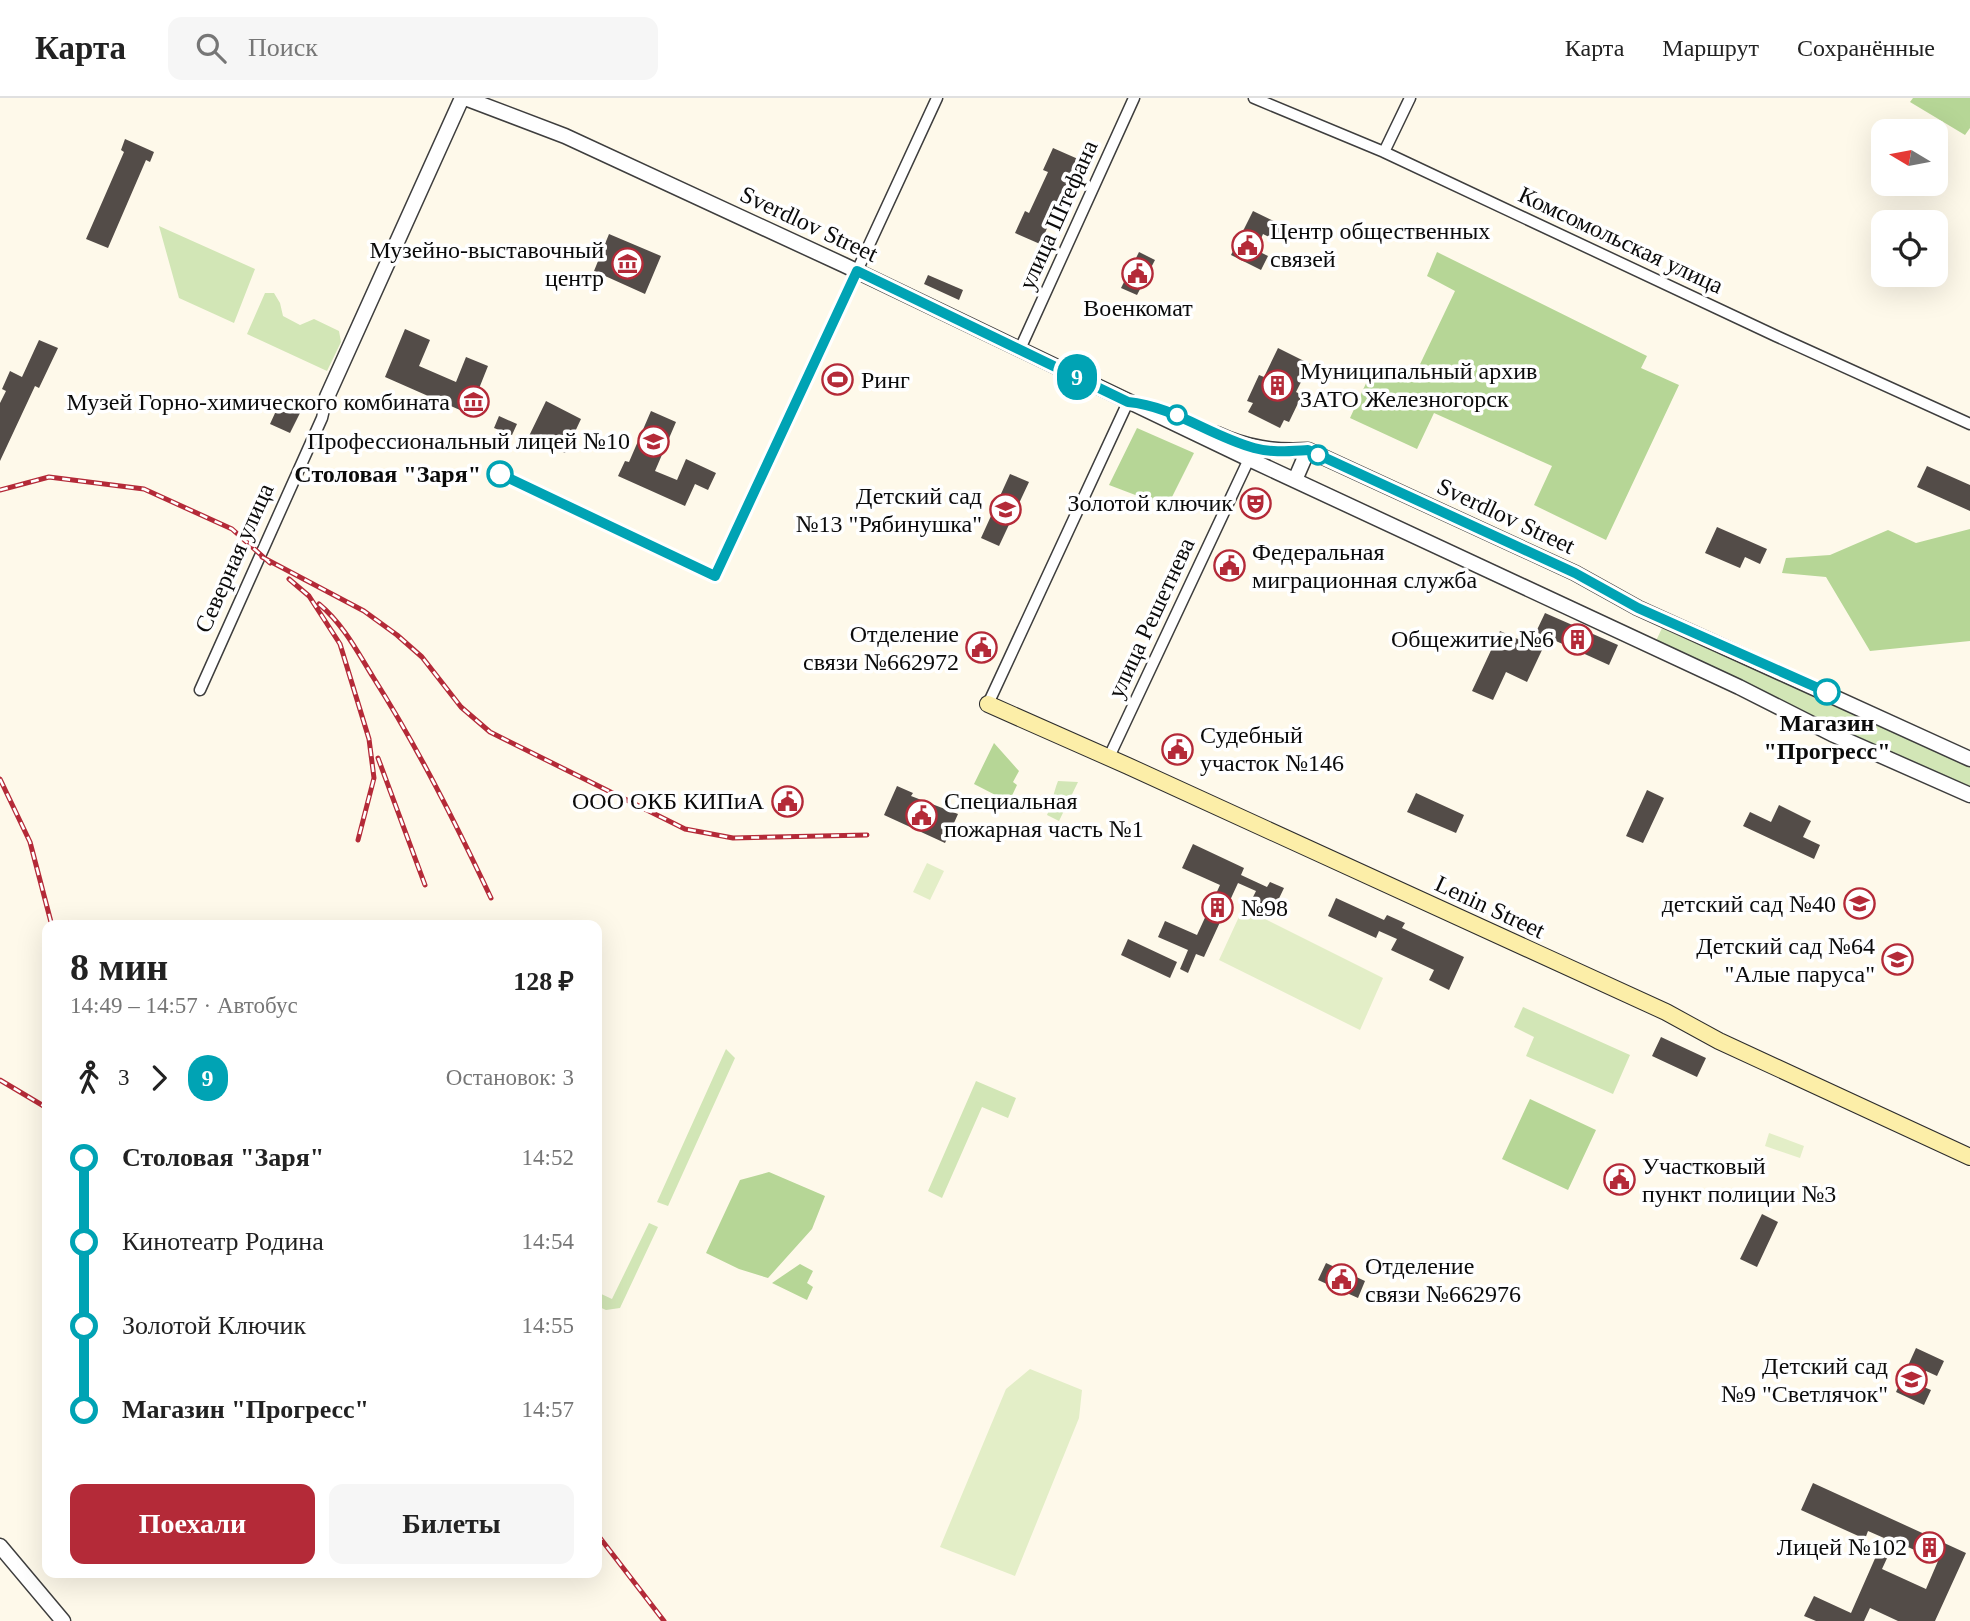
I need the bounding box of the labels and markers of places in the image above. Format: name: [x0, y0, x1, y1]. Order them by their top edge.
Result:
place label: Центр общественных связей: [1270, 218, 1490, 272]
public building icon: Центр общественных связей: [1230, 228, 1264, 262]
place label: Музейно-выставочный центр: [369, 237, 604, 291]
museum icon: Музейно-выставочный центр: [610, 247, 644, 281]
public building icon: Военкомат: [1121, 257, 1155, 291]
place label: Военкомат: [1083, 295, 1193, 321]
place label: Муниципальный архив ЗАТО Железногорск: [1300, 358, 1537, 412]
sports icon: Ринг: [821, 363, 855, 397]
place label: Ринг: [861, 367, 910, 393]
building icon: Муниципальный архив ЗАТО Железногорск: [1260, 368, 1294, 402]
museum icon: Музей Горно-химического комбината: [456, 385, 490, 419]
place label: Музей Горно-химического комбината: [67, 389, 450, 415]
unlabelled marker: [1167, 405, 1187, 425]
school or university icon: Профессиональный лицей №10: [636, 424, 670, 458]
place label: Профессиональный лицей №10: [307, 428, 630, 454]
unlabelled marker: [1308, 445, 1328, 465]
place label: Столовая "Заря": [294, 461, 481, 487]
marker: Столовая "Заря": [487, 461, 513, 487]
place label: Детский сад №13 "Рябинушка": [796, 483, 982, 537]
theatre icon: Золотой ключик: [1239, 486, 1273, 520]
place label: Золотой ключик: [1067, 490, 1233, 516]
school or university icon: Детский сад №13 "Рябинушка": [988, 493, 1022, 527]
place label: Федеральная миграционная служба: [1252, 539, 1477, 593]
public building icon: Федеральная миграционная служба: [1212, 549, 1246, 583]
place label: Отделение связи №662972: [803, 621, 959, 675]
building icon: Общежитие №6: [1560, 622, 1594, 656]
place label: Общежитие №6: [1391, 626, 1554, 652]
public building icon: Отделение связи №662972: [965, 631, 999, 665]
marker: Магазин "Прогресс": [1814, 679, 1840, 705]
place label: Магазин "Прогресс": [1763, 710, 1891, 764]
place label: Судебный участок №146: [1200, 722, 1344, 776]
public building icon: Судебный участок №146: [1160, 732, 1194, 766]
public building icon: ООО ОКБ КИПиА: [770, 784, 804, 818]
place label: ООО ОКБ КИПиА: [572, 788, 765, 814]
place label: Специальная пожарная часть №1: [944, 788, 1144, 842]
public building icon: Специальная пожарная часть №1: [904, 798, 938, 832]
school or university icon: детский сад №40: [1842, 887, 1876, 921]
building icon: №98: [1201, 891, 1235, 925]
place label: детский сад №40: [1662, 891, 1836, 917]
place label: №98: [1241, 895, 1288, 921]
place label: Детский сад №64 "Алые паруса": [1696, 933, 1875, 987]
school or university icon: Детский сад №64 "Алые паруса": [1881, 943, 1915, 977]
place label: Участковый пункт полиции №3: [1642, 1153, 1836, 1207]
public building icon: Участковый пункт полиции №3: [1602, 1163, 1636, 1197]
place label: Отделение связи №662976: [1365, 1253, 1521, 1307]
public building icon: Отделение связи №662976: [1325, 1263, 1359, 1297]
place label: Детский сад №9 "Светлячок": [1721, 1353, 1888, 1407]
school or university icon: Детский сад №9 "Светлячок": [1894, 1363, 1928, 1397]
building icon: Лицей №102: [1913, 1530, 1947, 1564]
place label: Лицей №102: [1777, 1534, 1907, 1560]

